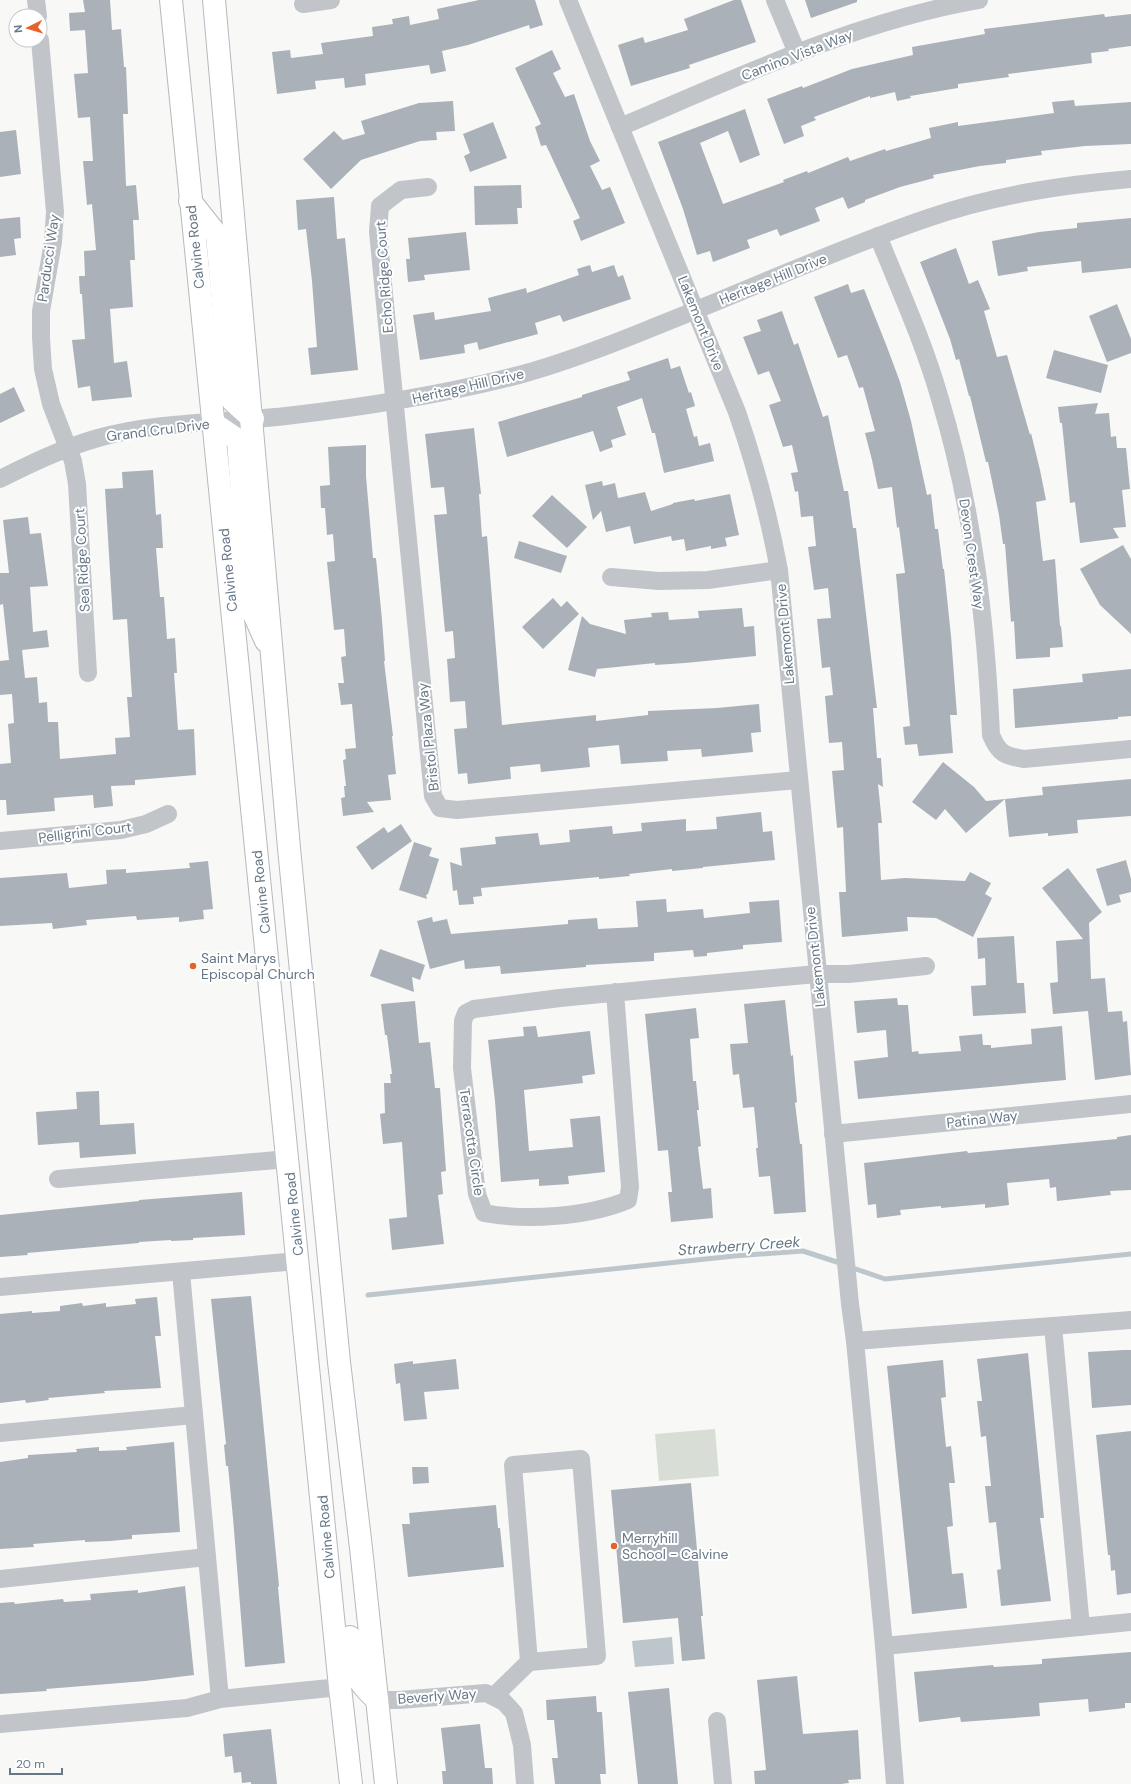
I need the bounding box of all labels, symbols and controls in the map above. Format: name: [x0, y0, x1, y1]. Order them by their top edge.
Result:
north arrow: [8, 8, 48, 48]
text: N: [11, 24, 25, 33]
street label: Camino Vista Way: [739, 25, 855, 85]
street label: Calvine Road: [182, 204, 208, 290]
street label: Parducci Way: [33, 213, 63, 303]
street label: Echo Ridge Court: [371, 220, 397, 334]
street label: Heritage Hill Drive: [717, 249, 829, 309]
street label: Lakemont Drive: [674, 273, 728, 373]
street label: Heritage Hill Drive: [410, 364, 526, 408]
street label: Grand Cru Drive: [105, 415, 211, 445]
street label: Devon Crest Way: [955, 498, 989, 611]
street label: Sea Ridge Court: [70, 508, 94, 612]
street label: Calvine Road: [215, 527, 241, 613]
street label: Lakemont Drive: [772, 583, 798, 685]
street label: Bristol Plaza Way: [413, 682, 443, 792]
street label: Pelligrini Court: [37, 817, 133, 847]
street label: Calvine Road: [248, 849, 274, 935]
street label: Lakemont Drive: [801, 906, 829, 1008]
place label: Saint Marys Episcopal Church: [201, 949, 315, 983]
marker: Saint Marys Episcopal Church: [188, 961, 198, 971]
street label: Terracotta Circle: [456, 1087, 488, 1197]
street label: Patina Way: [946, 1106, 1019, 1132]
street label: Calvine Road: [281, 1171, 307, 1257]
water label: Strawberry Creek: [677, 1232, 801, 1260]
street label: Calvine Road: [313, 1494, 339, 1580]
place label: Merryhill School - Calvine: [622, 1529, 728, 1563]
marker: Merryhill School - Calvine: [609, 1541, 619, 1551]
street label: Beverly Way: [397, 1684, 477, 1708]
scale bar: [10, 1750, 62, 1776]
text: 20 m: [16, 1756, 45, 1772]

